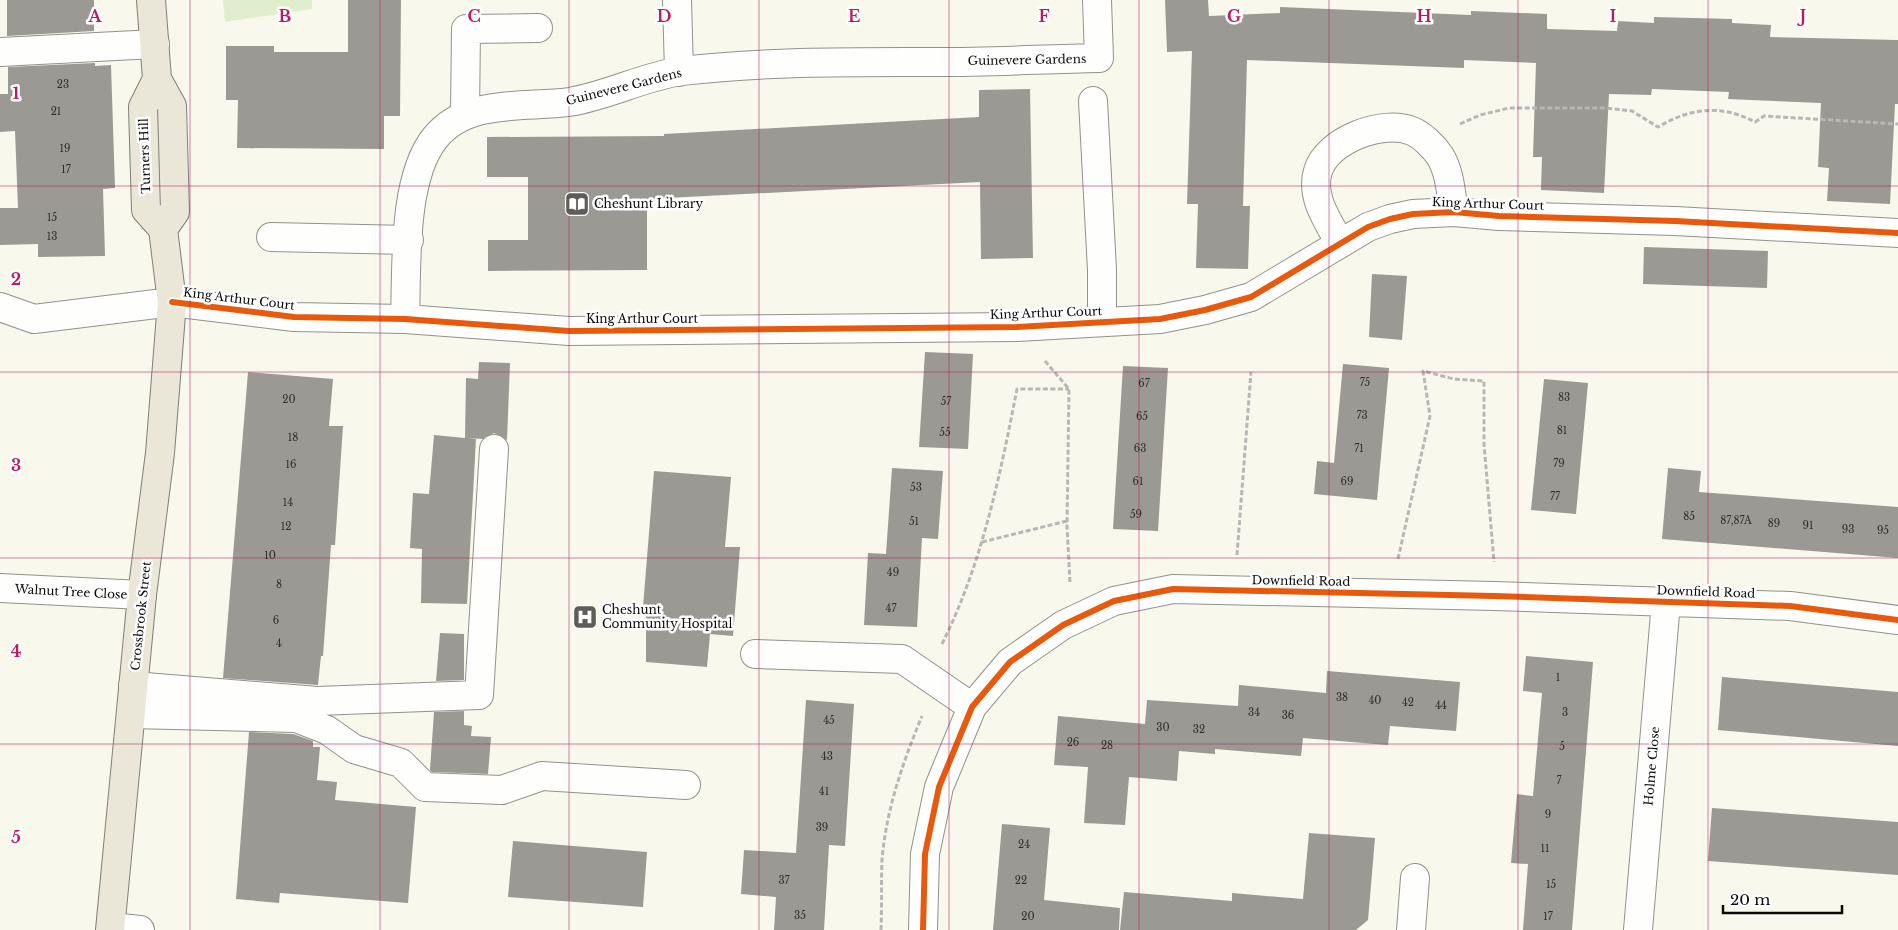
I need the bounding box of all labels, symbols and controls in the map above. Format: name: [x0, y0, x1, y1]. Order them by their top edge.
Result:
text: A: [88, 6, 103, 26]
text: B: [279, 6, 292, 26]
text: C: [467, 6, 481, 26]
text: D: [657, 6, 671, 26]
text: E: [848, 6, 860, 26]
text: F: [1038, 6, 1050, 26]
text: G: [1227, 6, 1241, 26]
text: H: [1416, 6, 1432, 26]
text: I: [1610, 6, 1617, 26]
text: J: [1797, 6, 1806, 26]
street label: Guinevere Gardens: [967, 51, 1087, 68]
street label: Guinevere Gardens: [564, 65, 683, 108]
house number: 23: [57, 78, 69, 91]
text: 1: [13, 83, 20, 103]
house number: 21: [51, 105, 61, 118]
street label: Turners Hill: [136, 118, 153, 194]
house number: 19: [60, 142, 70, 155]
house number: 17: [61, 163, 72, 176]
library icon: Cheshunt Library: [564, 191, 590, 217]
street label: King Arthur Court: [1432, 194, 1545, 213]
place label: Cheshunt Library: [594, 196, 704, 211]
house number: 15: [47, 211, 57, 224]
house number: 13: [47, 230, 57, 243]
text: 2: [11, 269, 21, 289]
street label: King Arthur Court: [182, 284, 296, 313]
street label: King Arthur Court: [990, 303, 1103, 322]
street label: King Arthur Court: [586, 311, 699, 326]
house number: 75: [1360, 376, 1371, 389]
house number: 67: [1138, 377, 1151, 390]
house number: 83: [1558, 391, 1570, 404]
house number: 20: [282, 393, 296, 406]
house number: 57: [941, 395, 952, 408]
house number: 73: [1356, 409, 1368, 422]
house number: 65: [1136, 410, 1148, 423]
house number: 81: [1557, 424, 1567, 437]
house number: 55: [939, 426, 951, 439]
house number: 18: [288, 431, 298, 444]
house number: 63: [1134, 442, 1146, 455]
house number: 71: [1354, 442, 1364, 455]
text: 3: [11, 455, 21, 475]
house number: 79: [1553, 457, 1565, 470]
house number: 16: [286, 458, 296, 471]
house number: 61: [1133, 475, 1143, 488]
house number: 69: [1341, 475, 1353, 488]
house number: 53: [910, 481, 922, 494]
house number: 77: [1550, 490, 1561, 503]
house number: 14: [283, 496, 293, 509]
house number: 59: [1130, 508, 1142, 521]
house number: 85: [1683, 510, 1695, 523]
house number: 87,87A: [1720, 514, 1752, 527]
house number: 51: [909, 515, 919, 528]
house number: 89: [1768, 517, 1780, 530]
house number: 91: [1803, 519, 1813, 532]
house number: 12: [281, 520, 291, 533]
house number: 93: [1842, 523, 1854, 536]
house number: 95: [1877, 524, 1889, 537]
house number: 10: [264, 549, 276, 562]
street label: Crossbrook Street: [127, 560, 154, 671]
house number: 49: [887, 566, 899, 579]
street label: Downfield Road: [1251, 572, 1351, 589]
house number: 8: [276, 578, 282, 591]
street label: Walnut Tree Close: [13, 581, 128, 602]
street label: Downfield Road: [1656, 582, 1756, 601]
place label: Cheshunt Community Hospital: [602, 602, 732, 631]
house number: 47: [886, 602, 897, 615]
hospital icon: Cheshunt Community Hospital: [572, 604, 598, 630]
house number: 6: [273, 614, 279, 627]
house number: 4: [276, 637, 282, 650]
text: 4: [11, 641, 21, 661]
house number: 1: [1556, 671, 1560, 684]
house number: 38: [1336, 691, 1348, 704]
house number: 40: [1369, 694, 1382, 707]
house number: 42: [1402, 696, 1414, 709]
house number: 44: [1435, 699, 1447, 712]
house number: 34: [1248, 706, 1260, 719]
house number: 3: [1562, 706, 1568, 719]
house number: 36: [1282, 709, 1294, 722]
house number: 45: [823, 714, 835, 727]
house number: 30: [1156, 721, 1170, 734]
house number: 32: [1193, 723, 1205, 736]
street label: Holme Close: [1641, 726, 1662, 806]
house number: 26: [1067, 736, 1079, 749]
house number: 28: [1101, 739, 1113, 752]
house number: 5: [1559, 740, 1565, 753]
house number: 43: [821, 750, 833, 763]
house number: 7: [1556, 774, 1562, 787]
house number: 41: [819, 785, 829, 798]
house number: 9: [1545, 808, 1551, 821]
house number: 39: [816, 821, 828, 834]
text: 5: [11, 827, 21, 847]
house number: 24: [1018, 838, 1030, 851]
house number: 11: [1541, 842, 1549, 855]
house number: 37: [778, 874, 791, 887]
house number: 22: [1015, 874, 1027, 887]
house number: 15: [1546, 878, 1556, 891]
scale bar: [1723, 882, 1842, 914]
text: 20 m: [1730, 890, 1770, 909]
house number: 35: [794, 909, 806, 922]
house number: 20: [1021, 910, 1035, 923]
house number: 17: [1543, 910, 1554, 923]

